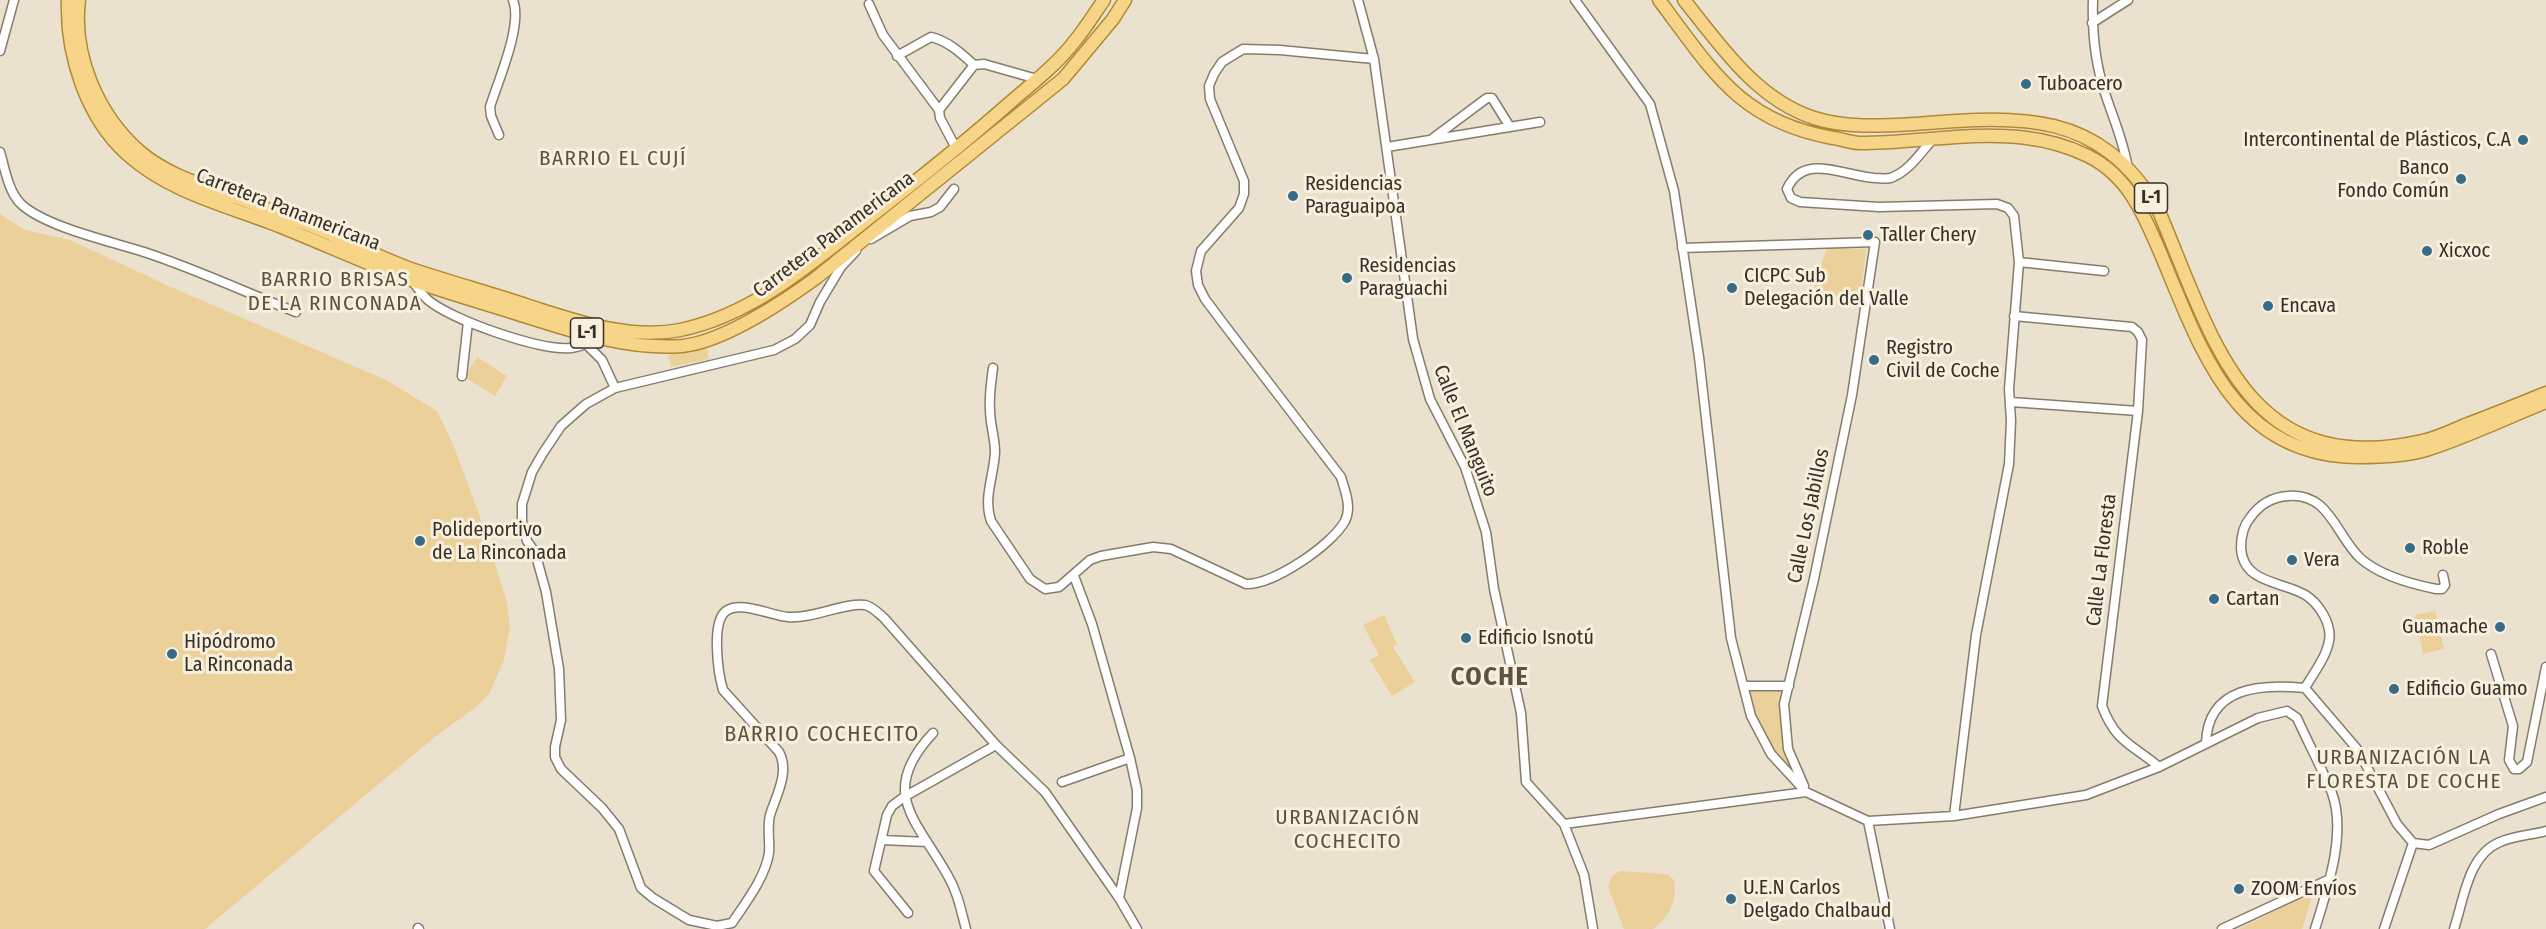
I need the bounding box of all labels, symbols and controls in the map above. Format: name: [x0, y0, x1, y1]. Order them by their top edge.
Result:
place label: Tuboacero: [2038, 72, 2123, 96]
marker: Tuboacero: [2019, 77, 2033, 91]
place label: Intercontinental de Plásticos, C.A: [2243, 128, 2511, 152]
marker: Intercontinental de Plásticos, C.A: [2516, 133, 2530, 147]
district label: BARRIO EL CUJÍ: [539, 146, 687, 172]
place label: Banco Fondo Común: [2337, 156, 2449, 203]
street label: Carretera Panamericana: [193, 164, 383, 256]
street label: Carretera Panamericana: [749, 167, 919, 303]
place label: Residencias Paraguaipoa: [1305, 172, 1405, 219]
marker: Banco Fondo Común: [2454, 172, 2468, 186]
road number: L-1: [2134, 183, 2168, 213]
marker: Residencias Paraguaipoa: [1286, 189, 1300, 203]
place label: Taller Chery: [1880, 223, 1976, 247]
marker: Taller Chery: [1861, 228, 1875, 242]
place label: Xicxoc: [2439, 239, 2490, 263]
marker: Xicxoc: [2420, 244, 2434, 258]
place label: Residencias Paraguachi: [1359, 254, 1456, 301]
place label: CICPC Sub Delegación del Valle: [1744, 264, 1909, 311]
district label: BARRIO BRISAS DE LA RINCONADA: [248, 267, 422, 317]
marker: Residencias Paraguachi: [1340, 271, 1354, 285]
marker: CICPC Sub Delegación del Valle: [1725, 281, 1739, 295]
place label: Encava: [2280, 294, 2336, 318]
marker: Encava: [2261, 299, 2275, 313]
road number: L-1: [570, 318, 604, 348]
place label: Registro Civil de Coche: [1886, 336, 2000, 383]
marker: Registro Civil de Coche: [1867, 353, 1881, 367]
street label: Calle El Manguito: [1428, 362, 1502, 500]
street label: Calle Los Jabillos: [1783, 446, 1835, 586]
street label: Calle La Floresta: [2082, 492, 2122, 628]
place label: Polideportivo de La Rinconada: [432, 518, 567, 565]
marker: Polideportivo de La Rinconada: [413, 534, 427, 548]
place label: Roble: [2422, 536, 2469, 560]
marker: Roble: [2403, 541, 2417, 555]
place label: Vera: [2304, 548, 2340, 572]
marker: Vera: [2285, 553, 2299, 567]
place label: Cartan: [2226, 587, 2279, 611]
marker: Cartan: [2207, 592, 2221, 606]
place label: Guamache: [2402, 615, 2488, 639]
marker: Guamache: [2493, 620, 2507, 634]
place label: Edificio Isnotú: [1478, 626, 1594, 650]
place label: Hipódromo La Rinconada: [184, 630, 293, 677]
marker: Edificio Isnotú: [1459, 631, 1473, 645]
marker: Hipódromo La Rinconada: [165, 647, 179, 661]
district label: COCHE: [1451, 662, 1529, 694]
place label: Edificio Guamo: [2406, 677, 2528, 701]
marker: Edificio Guamo: [2387, 682, 2401, 696]
district label: BARRIO COCHECITO: [724, 722, 920, 748]
district label: URBANIZACIÓN LA FLORESTA DE COCHE: [2306, 745, 2502, 795]
district label: URBANIZACIÓN COCHECITO: [1275, 805, 1421, 855]
place label: U.E.N Carlos Delgado Chalbaud: [1743, 876, 1891, 923]
place label: ZOOM Envíos: [2251, 877, 2356, 901]
marker: ZOOM Envíos: [2232, 882, 2246, 896]
marker: U.E.N Carlos Delgado Chalbaud: [1724, 892, 1738, 906]

